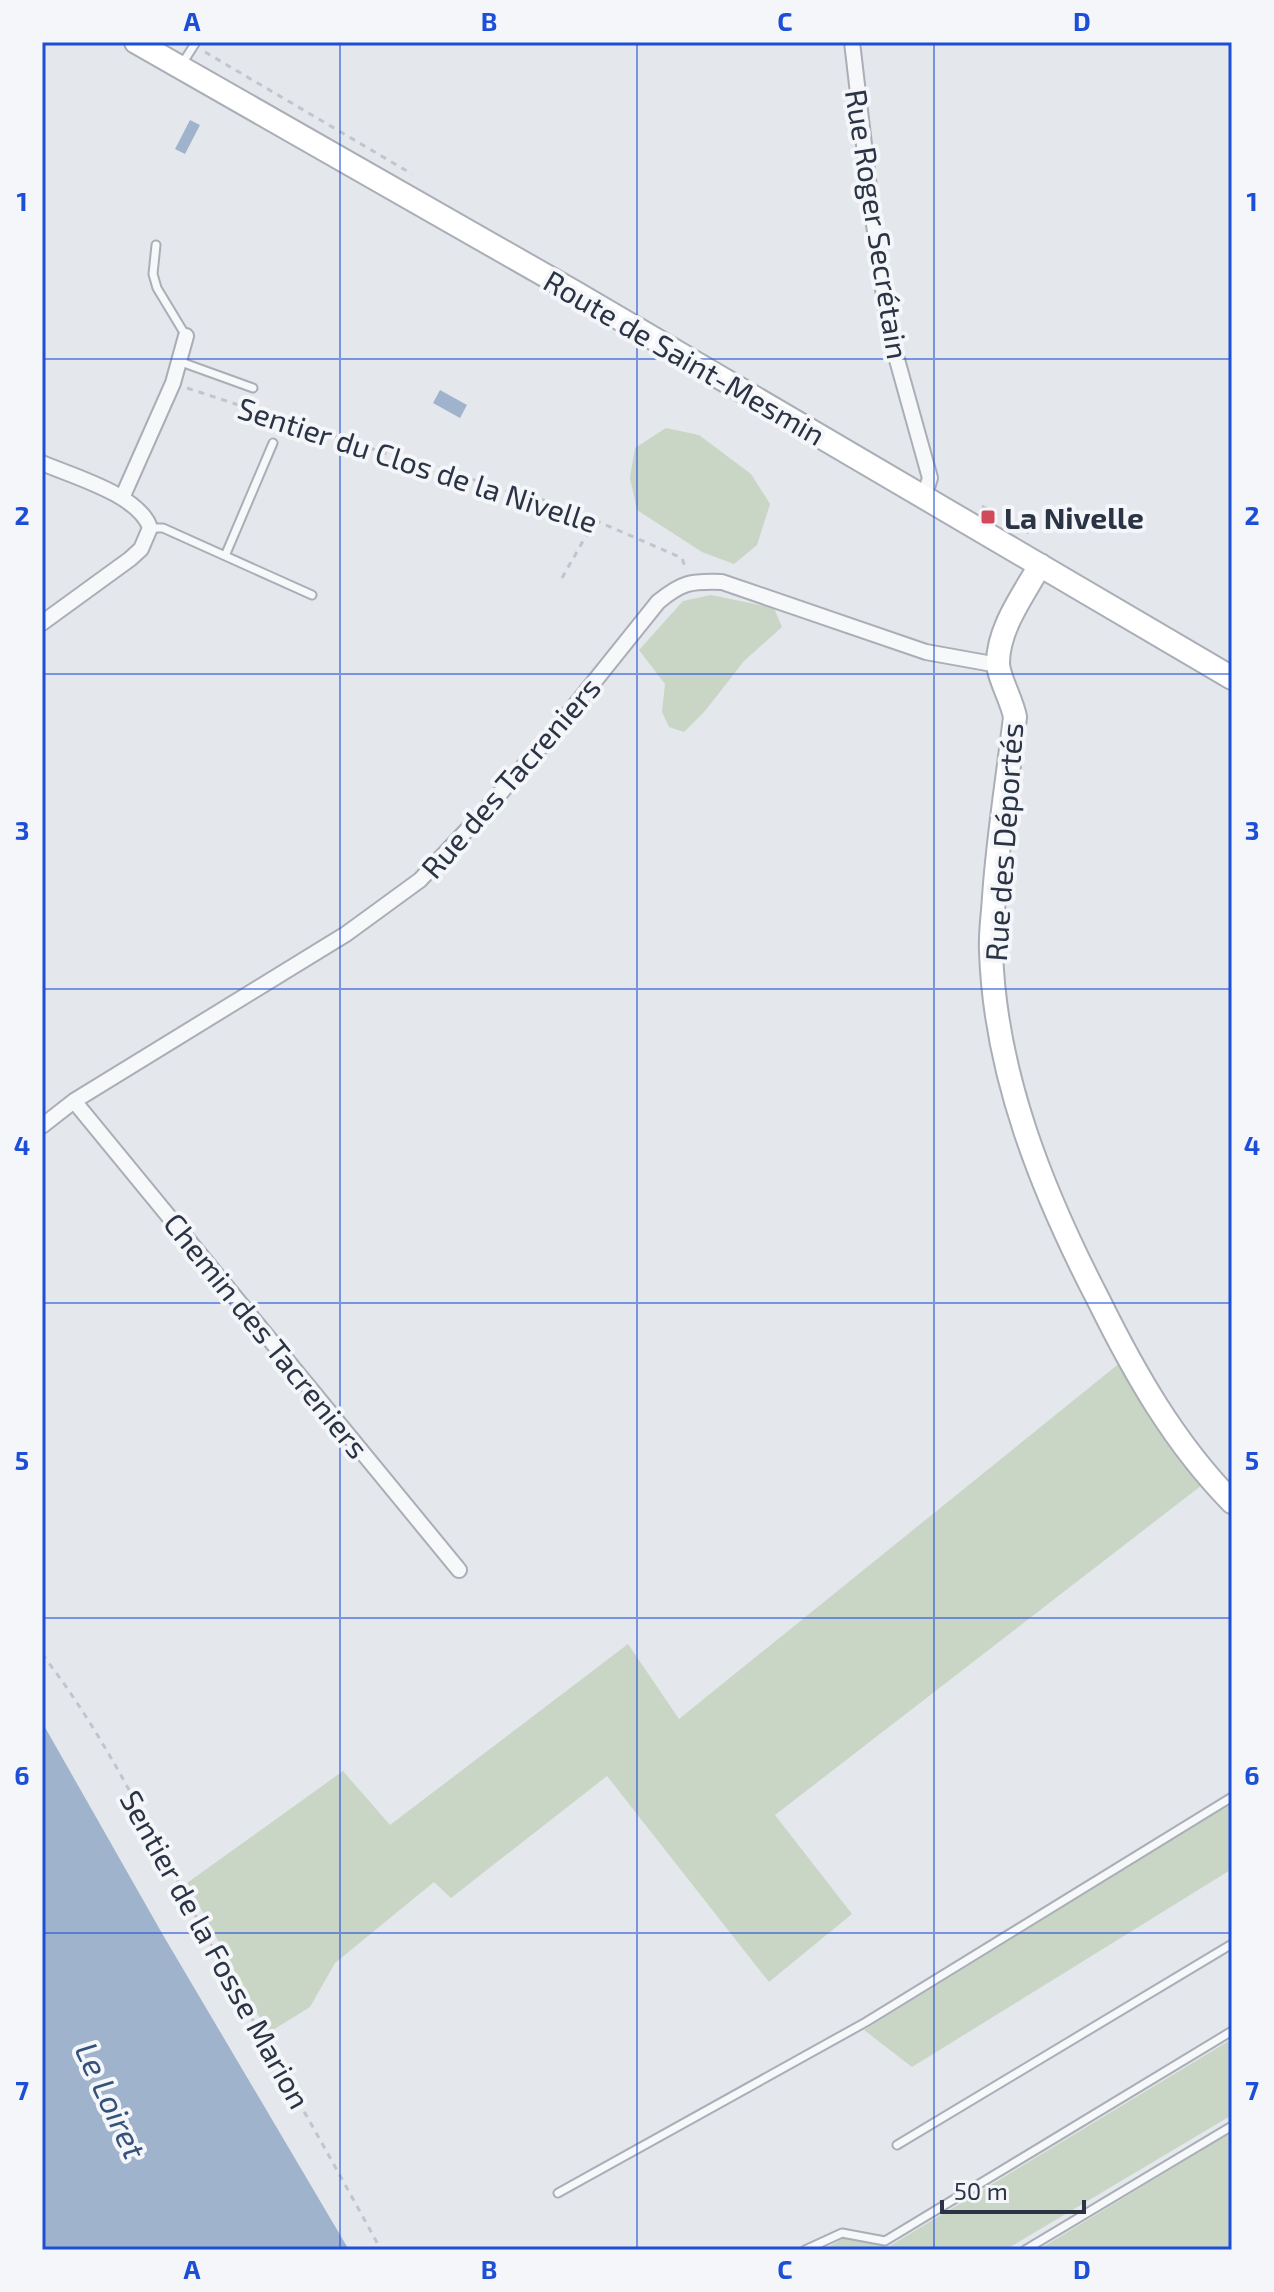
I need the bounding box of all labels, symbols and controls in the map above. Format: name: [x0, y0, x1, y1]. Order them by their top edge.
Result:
text: A: [184, 5, 201, 36]
text: B: [481, 5, 497, 36]
text: C: [777, 5, 793, 36]
text: D: [1073, 5, 1091, 36]
street label: Rue Roger Secrétain: [839, 86, 917, 362]
text: 1: [16, 185, 28, 216]
text: 1: [1246, 185, 1258, 216]
street label: Route de Saint-Mesmin: [538, 262, 832, 452]
street label: Sentier du Clos de la Nivelle: [234, 389, 602, 539]
text: 2: [14, 499, 30, 530]
place label: La Nivelle: [1004, 499, 1144, 535]
text: 2: [1244, 499, 1260, 530]
marker: La Nivelle: [979, 508, 997, 526]
street label: Rue des Tacreniers: [413, 669, 607, 885]
street label: Rue des Déportés: [977, 722, 1029, 962]
text: 3: [15, 814, 29, 845]
text: 3: [1245, 814, 1259, 845]
text: 4: [14, 1129, 30, 1160]
text: 4: [1244, 1129, 1260, 1160]
street label: Chemin des Tacreniers: [157, 1205, 377, 1465]
text: 5: [15, 1444, 29, 1475]
text: 5: [1245, 1444, 1259, 1475]
text: 6: [14, 1759, 30, 1790]
text: 6: [1244, 1759, 1260, 1790]
street label: Sentier de la Fosse Marion: [113, 1784, 319, 2114]
water label: Le Loiret: [69, 2036, 156, 2165]
text: 7: [15, 2074, 29, 2105]
text: 7: [1245, 2074, 1259, 2105]
scale bar: [942, 2164, 1084, 2214]
text: 50 m: [954, 2176, 1008, 2205]
text: A: [184, 2253, 201, 2284]
text: B: [481, 2253, 497, 2284]
text: C: [777, 2253, 793, 2284]
text: D: [1073, 2253, 1091, 2284]

